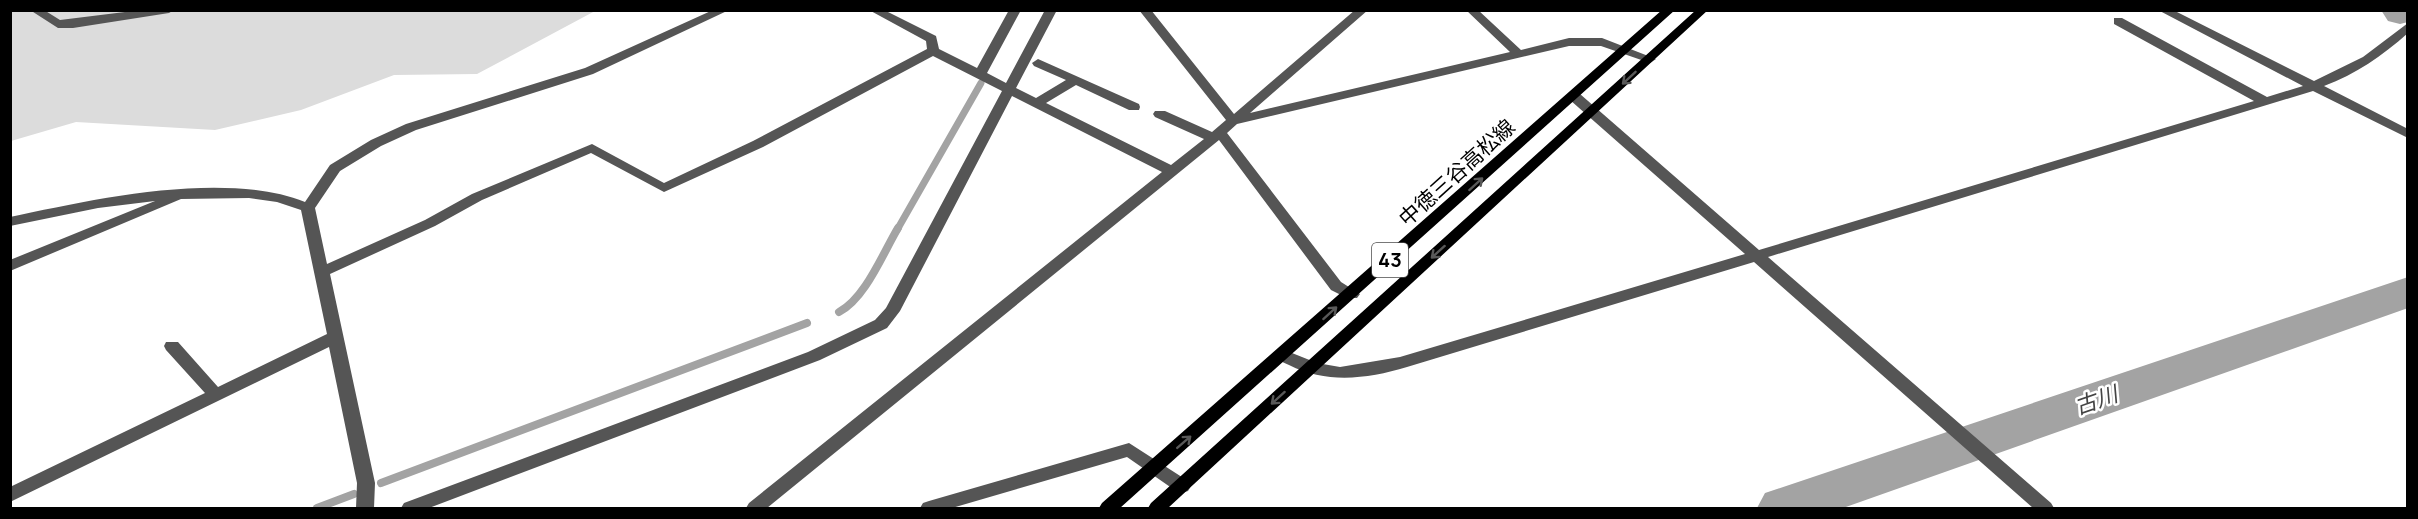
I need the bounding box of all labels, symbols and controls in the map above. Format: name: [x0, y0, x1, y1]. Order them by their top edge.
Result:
one-way arrow: [1621, 71, 1636, 86]
street label: 中徳三谷高松線: [1392, 113, 1520, 232]
one-way arrow: [1468, 177, 1483, 191]
road number: 43: [1372, 243, 1408, 277]
one-way arrow: [1431, 245, 1446, 259]
one-way arrow: [1322, 307, 1338, 320]
water label: 古川: [2070, 378, 2124, 421]
one-way arrow: [1271, 390, 1286, 405]
one-way arrow: [1176, 435, 1191, 449]

